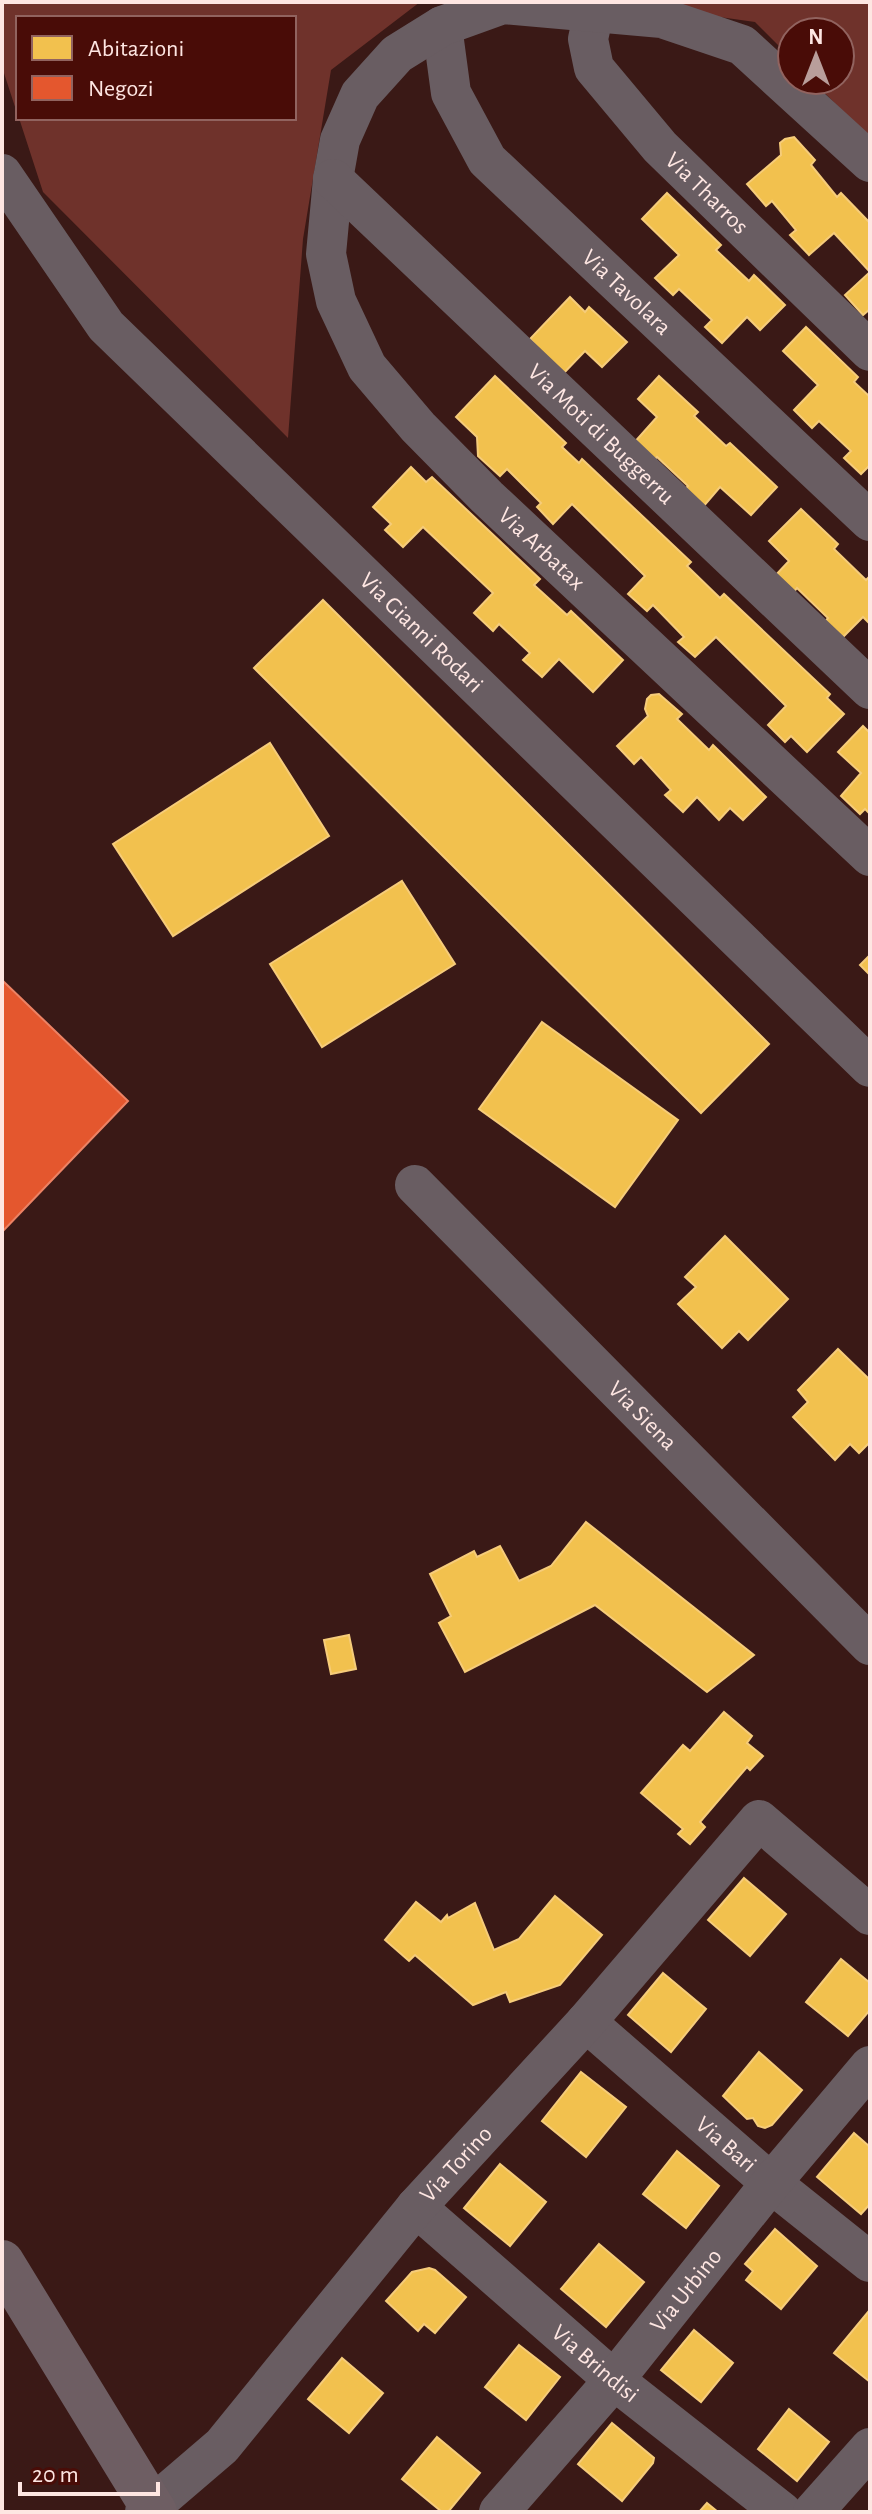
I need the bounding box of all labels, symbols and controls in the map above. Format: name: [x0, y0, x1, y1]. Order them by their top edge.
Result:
legend: [16, 16, 296, 120]
north arrow: [776, 16, 856, 96]
text: N: [808, 26, 824, 48]
text: Abitazioni: [88, 37, 184, 61]
text: Negozi: [88, 77, 154, 101]
street label: Via Tharros: [660, 148, 753, 239]
street label: Via Tavolara: [577, 245, 675, 340]
street label: Via Moti di Buggerru: [523, 360, 678, 509]
street label: Via Arbatax: [493, 503, 589, 595]
street label: Via Gianni Rodari: [355, 568, 487, 698]
street label: Via Siena: [603, 1377, 681, 1455]
street label: Via Bari: [691, 2112, 761, 2177]
street label: Via Torino: [416, 2122, 497, 2207]
street label: Via Urbino: [646, 2245, 727, 2337]
street label: Via Brindisi: [547, 2320, 643, 2408]
scale bar: [20, 2446, 158, 2496]
text: 20 m: [32, 2463, 79, 2487]

